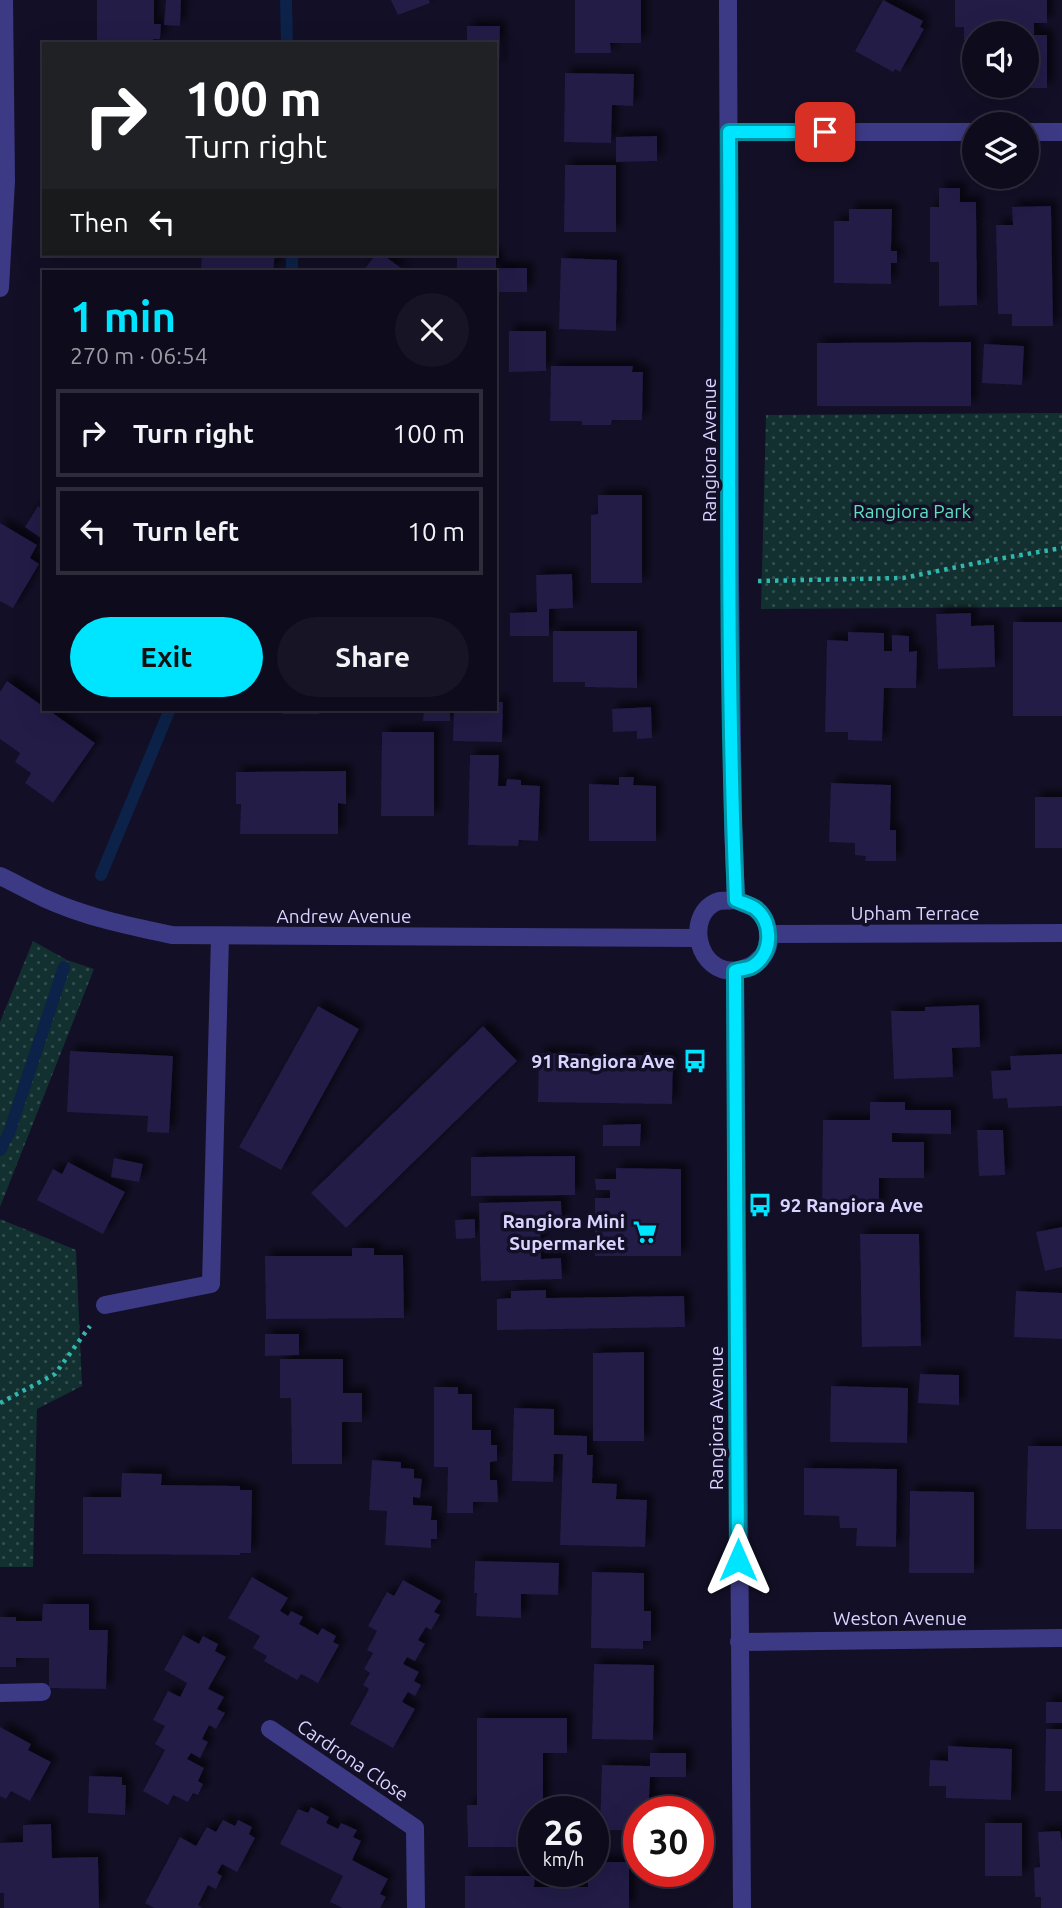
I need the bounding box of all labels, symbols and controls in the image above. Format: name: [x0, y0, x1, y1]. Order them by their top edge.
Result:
map controls: [962, 21, 1039, 189]
button: sound: [962, 21, 1039, 98]
icon: right: [70, 70, 161, 161]
text: 100 m: [185, 70, 322, 125]
pin: [795, 102, 855, 162]
button: layers: [962, 112, 1039, 189]
icon: arrive: [806, 113, 844, 151]
text: Turn right: [185, 128, 327, 164]
icon: left: [143, 203, 181, 241]
text: Then: [70, 208, 129, 237]
text: 1 min: [70, 293, 176, 340]
button: close: [395, 293, 469, 367]
text: 270 m · 06:54: [70, 343, 208, 368]
street label: Rangiora Avenue: [698, 378, 720, 522]
icon: right: [74, 414, 112, 452]
text: Turn right: [133, 419, 254, 448]
text: 100 m: [393, 419, 465, 448]
park label: Rangiora Park: [853, 500, 971, 522]
icon: left: [74, 512, 112, 550]
text: Turn left: [133, 517, 239, 546]
text: 10 m: [407, 517, 465, 546]
button: Exit: [70, 617, 263, 697]
button: Share: [277, 617, 469, 697]
street label: Upham Terrace: [850, 902, 980, 924]
street label: Andrew Avenue: [276, 905, 412, 927]
bus stop icon: 91 Rangiora Ave: [681, 1047, 709, 1075]
place label: 91 Rangiora Ave: [531, 1050, 675, 1072]
bus stop icon: 92 Rangiora Ave: [746, 1191, 774, 1219]
place label: 92 Rangiora Ave: [780, 1194, 924, 1216]
place label: Rangiora Mini Supermarket: [502, 1210, 625, 1254]
supermarket icon: Rangiora Mini Supermarket: [631, 1218, 659, 1246]
street label: Rangiora Avenue: [705, 1346, 727, 1490]
position arrow: [701, 1523, 775, 1597]
street label: Weston Avenue: [833, 1607, 967, 1629]
street label: Cardrona Close: [293, 1715, 413, 1805]
speed limit sign: 30: [623, 1796, 714, 1887]
text: 26: [544, 1812, 583, 1852]
text: km/h: [543, 1849, 584, 1869]

